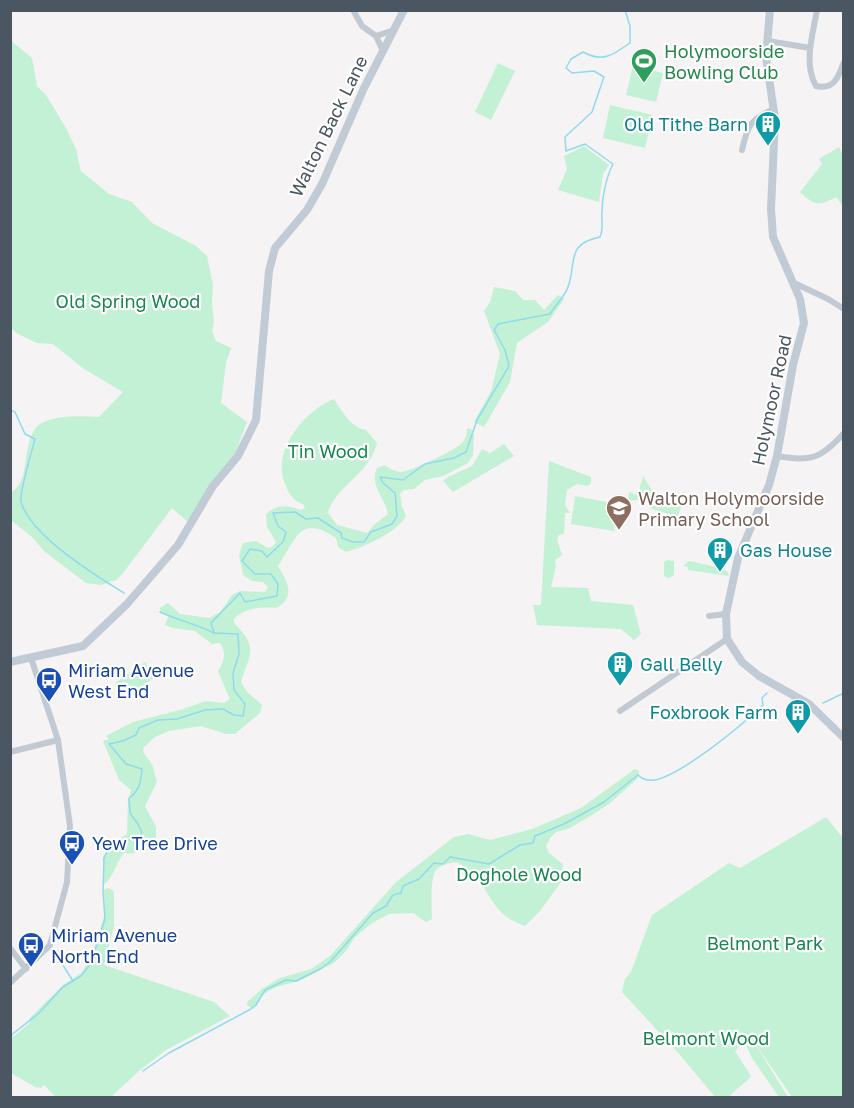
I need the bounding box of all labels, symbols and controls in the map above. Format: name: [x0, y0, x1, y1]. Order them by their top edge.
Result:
place label: Holymoorside Bowling Club: [664, 40, 784, 83]
sports icon: Holymoorside Bowling Club: [629, 46, 659, 84]
street label: Walton Back Lane: [284, 52, 372, 200]
building icon: Old Tithe Barn: [753, 109, 783, 147]
place label: Old Tithe Barn: [624, 113, 748, 135]
park label: Old Spring Wood: [56, 290, 200, 312]
street label: Holymoor Road: [746, 333, 796, 467]
park label: Tin Wood: [288, 440, 368, 462]
place label: Walton Holymoorside Primary School: [638, 487, 824, 530]
school or university icon: Walton Holymoorside Primary School: [604, 493, 634, 531]
building icon: Gas House: [705, 535, 735, 573]
place label: Gas House: [740, 539, 832, 561]
building icon: Gall Belly: [605, 649, 635, 687]
place label: Gall Belly: [640, 653, 723, 675]
place label: Miriam Avenue West End: [68, 659, 194, 702]
bus stop icon: Miriam Avenue West End: [34, 665, 64, 703]
building icon: Foxbrook Farm: [783, 697, 813, 735]
place label: Foxbrook Farm: [649, 701, 778, 723]
bus stop icon: Yew Tree Drive: [57, 828, 87, 866]
place label: Yew Tree Drive: [92, 832, 218, 854]
park label: Doghole Wood: [456, 863, 582, 885]
place label: Miriam Avenue North End: [51, 924, 177, 967]
bus stop icon: Miriam Avenue North End: [16, 930, 46, 968]
park label: Belmont Park: [707, 932, 823, 954]
park label: Belmont Wood: [643, 1027, 769, 1049]

